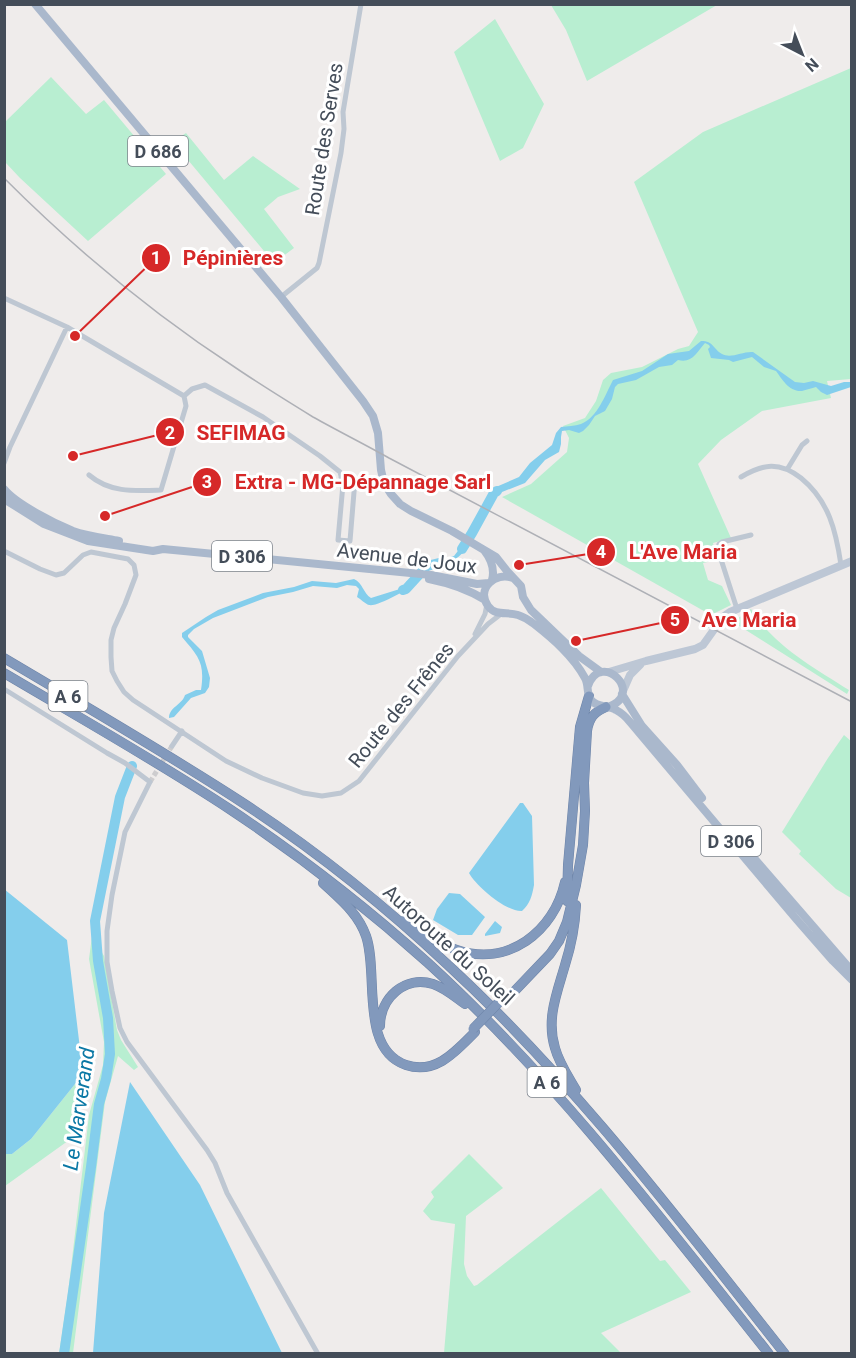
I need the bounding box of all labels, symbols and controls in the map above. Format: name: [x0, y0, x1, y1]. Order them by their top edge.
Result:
north arrow: [772, 24, 832, 84]
text: N: [801, 54, 822, 76]
street label: Route des Serves: [300, 61, 348, 217]
road number: D 686: [128, 136, 188, 166]
callout: Pépinières: [141, 238, 295, 277]
text: Pépinières: [183, 246, 283, 270]
text: 1: [151, 247, 161, 268]
callout: SEFIMAG: [155, 413, 298, 452]
text: SEFIMAG: [196, 421, 286, 445]
text: 2: [165, 422, 175, 443]
callout: Extra - MG-Dépannage Sarl: [192, 462, 503, 501]
text: Extra - MG-Dépannage Sarl: [235, 470, 491, 494]
text: 3: [202, 471, 212, 492]
callout: L'Ave Maria: [586, 532, 749, 571]
street label: Avenue de Joux: [336, 538, 478, 578]
text: L'Ave Maria: [629, 540, 737, 564]
road number: D 306: [212, 541, 272, 571]
text: 4: [596, 541, 606, 562]
callout: Ave Maria: [660, 600, 808, 639]
text: Ave Maria: [702, 608, 796, 632]
text: 5: [670, 609, 680, 630]
street label: Route des Frênes: [343, 638, 459, 772]
road number: A 6: [48, 681, 88, 711]
road number: D 306: [701, 826, 761, 856]
street label: Autoroute du Soleil: [378, 880, 520, 1010]
water label: Le Marverand: [59, 1046, 100, 1172]
road number: A 6: [528, 1067, 566, 1097]

